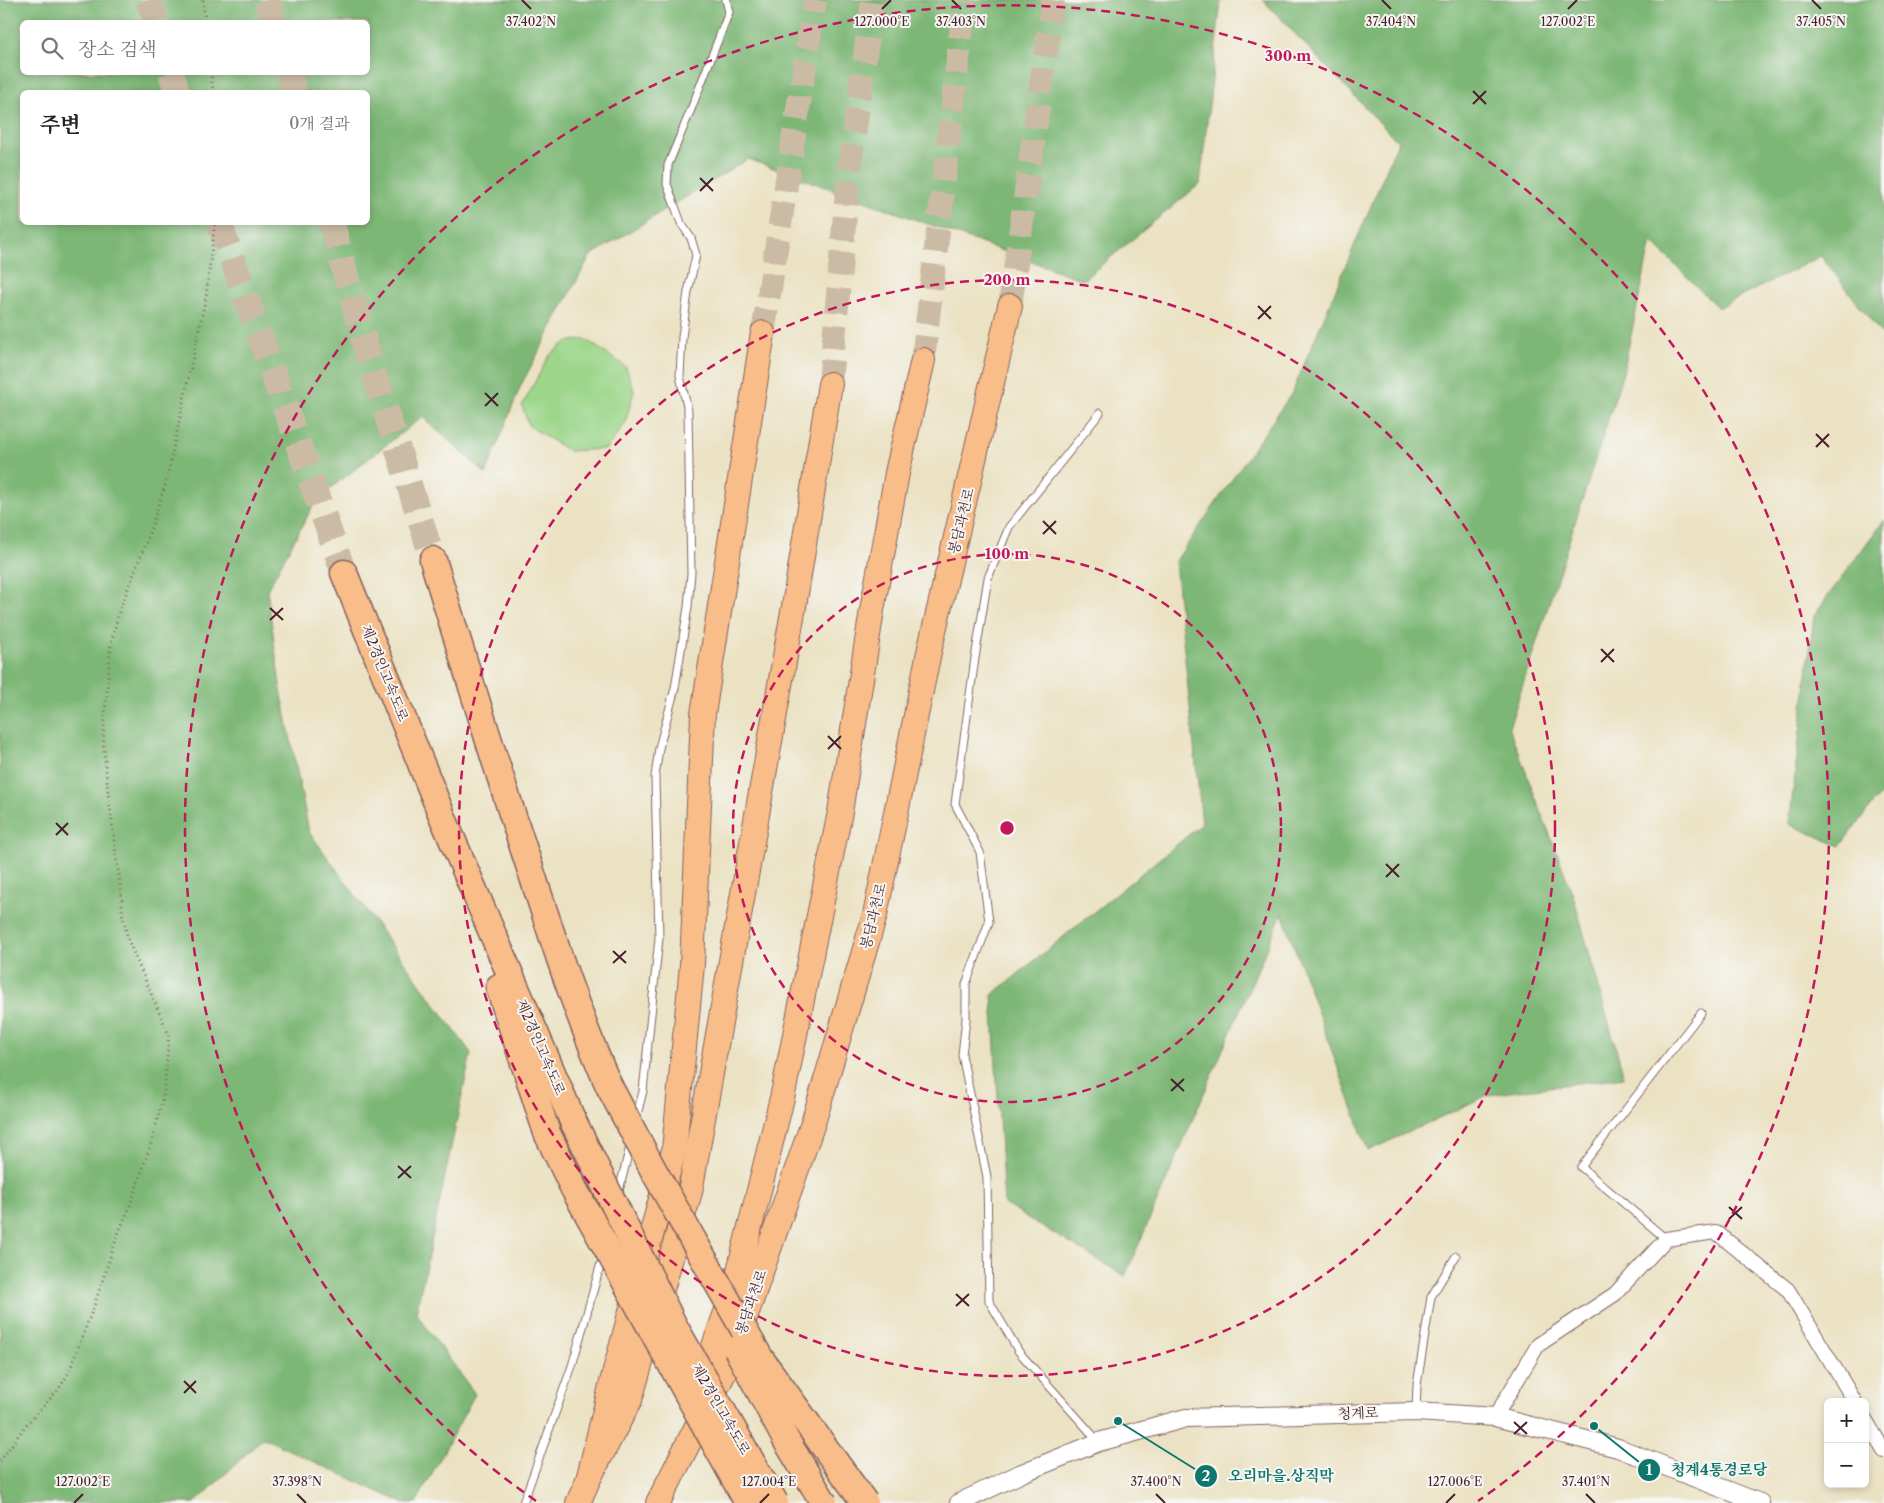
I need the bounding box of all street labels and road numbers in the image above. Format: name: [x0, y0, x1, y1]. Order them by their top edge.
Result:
street label: 봉담과천로: [944, 486, 978, 556]
street label: 제2경인고속도로: [357, 622, 413, 724]
street label: 봉담과천로: [856, 881, 890, 951]
street label: 제2경인고속도로: [513, 996, 570, 1098]
street label: 봉담과천로: [731, 1267, 771, 1337]
street label: 제2경인고속도로: [688, 1360, 755, 1458]
street label: 청계로: [1337, 1403, 1379, 1423]

